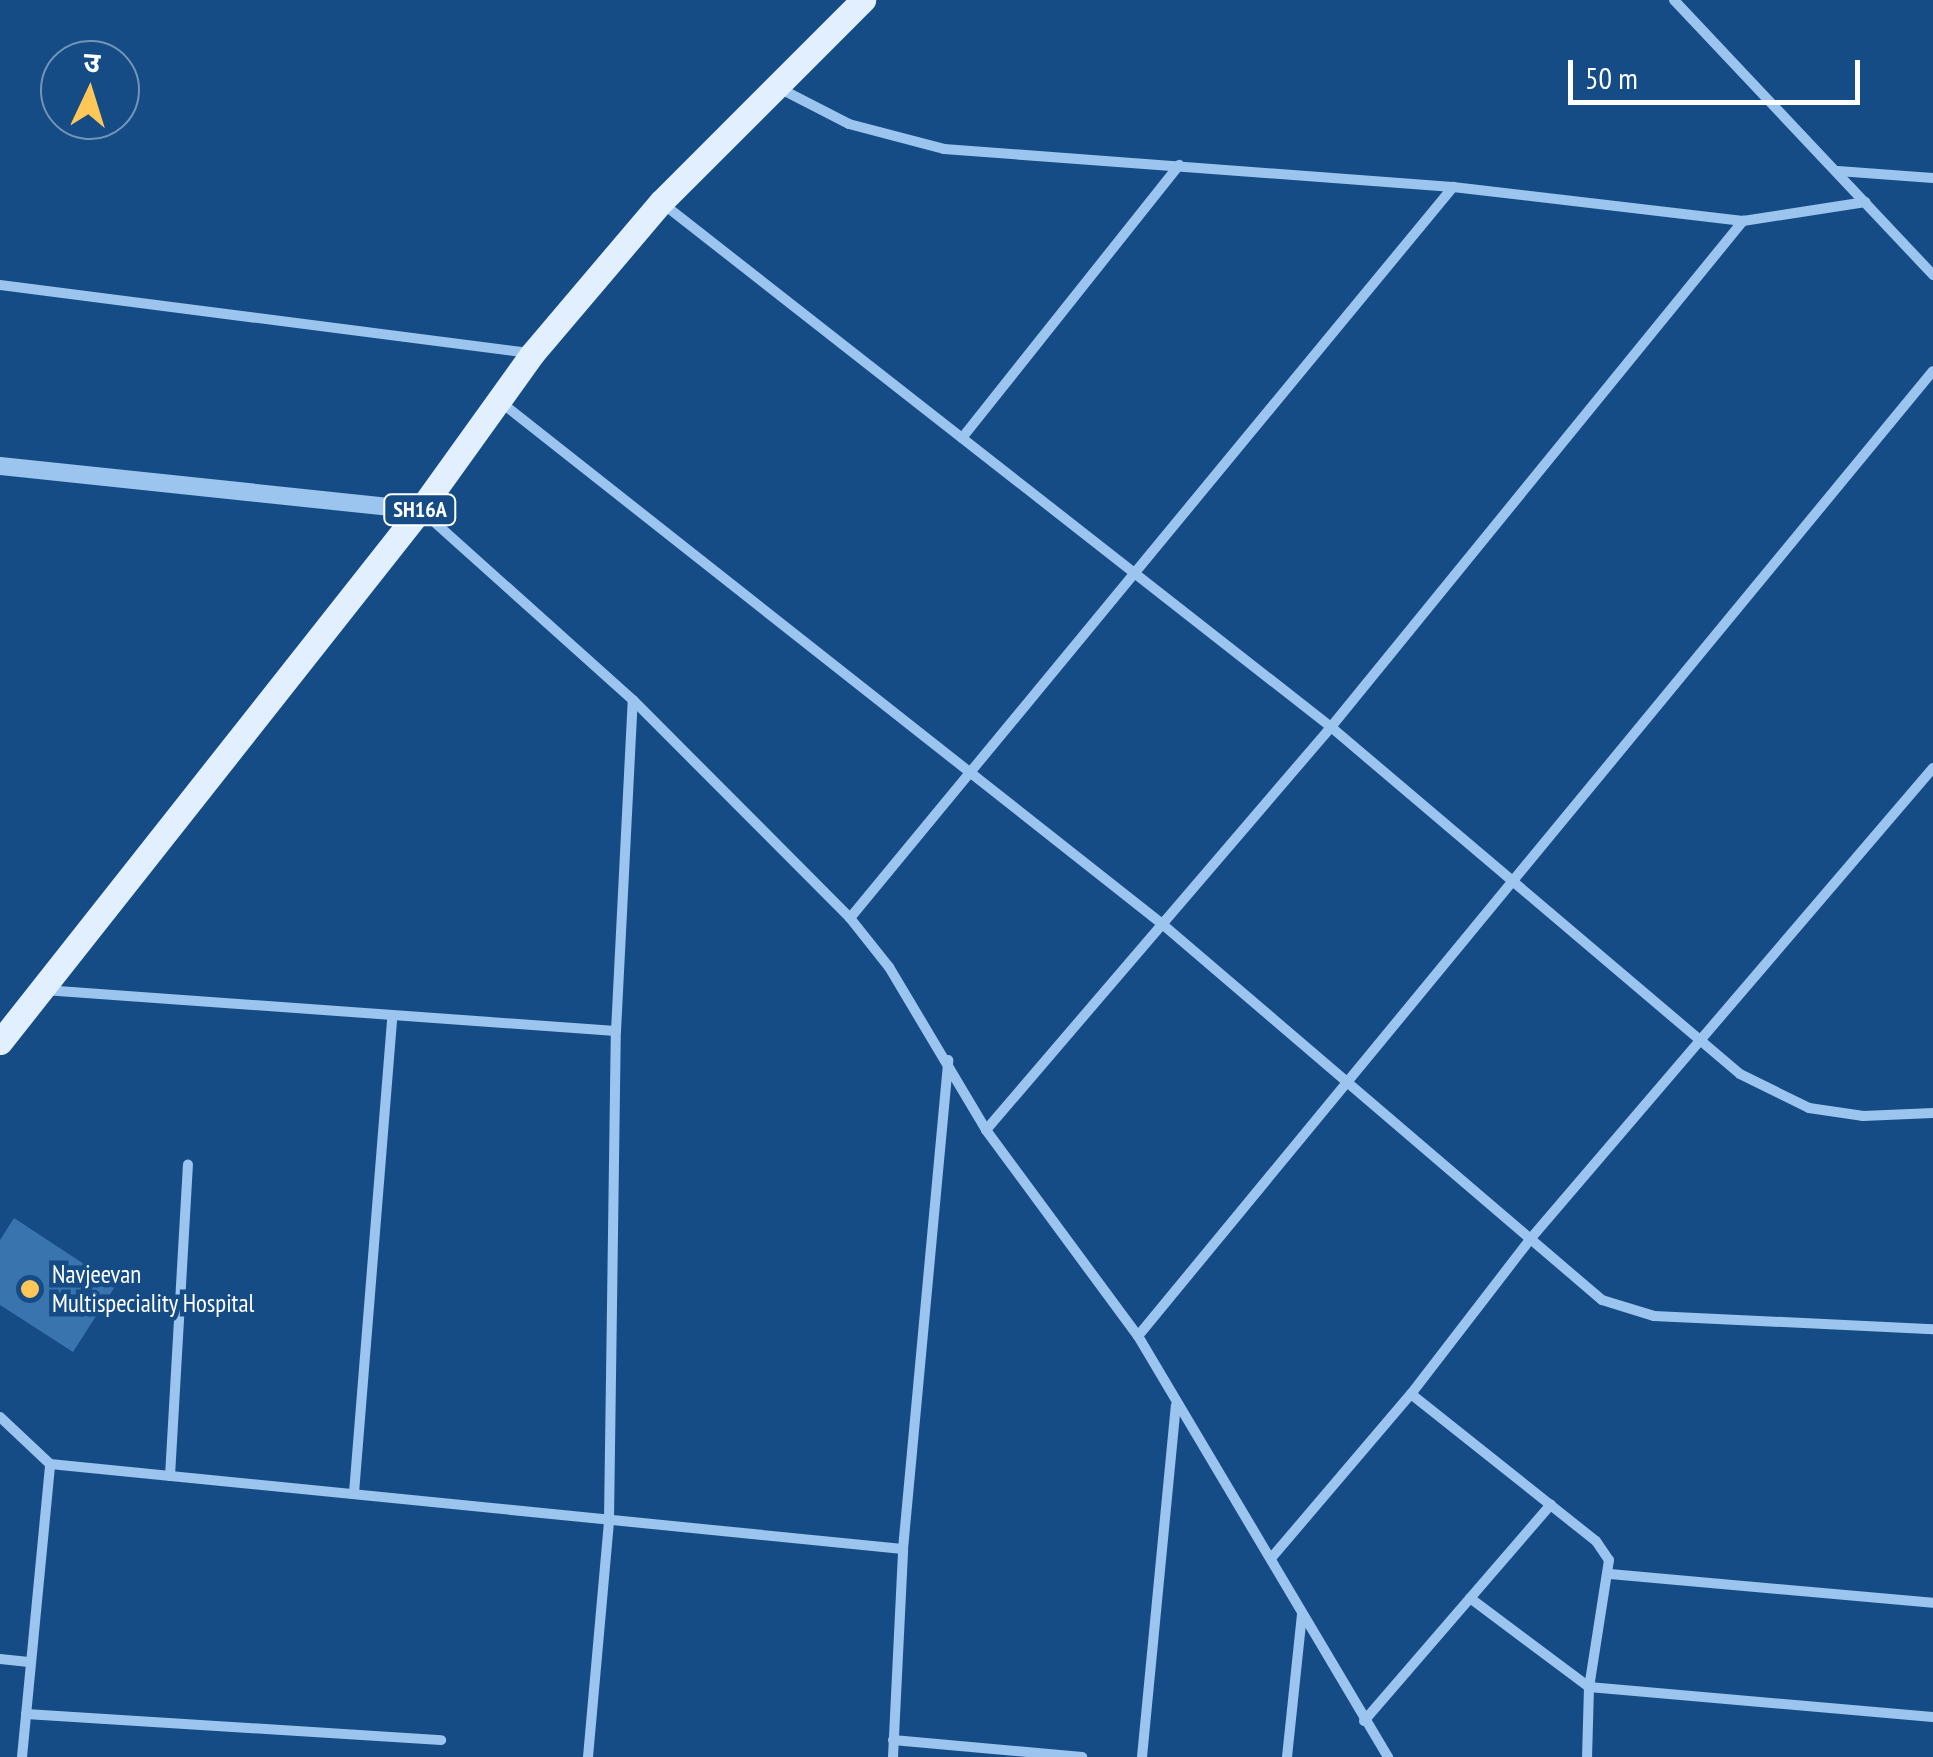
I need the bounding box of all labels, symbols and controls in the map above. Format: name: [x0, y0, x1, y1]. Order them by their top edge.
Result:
north arrow: [40, 40, 140, 140]
scale bar: [1573, 40, 1866, 102]
text: उ: [83, 43, 101, 81]
text: 50 m: [1585, 58, 1638, 97]
road number: SH16A: [382, 493, 458, 527]
place label: Navjeevan Multispeciality Hospital: [52, 1260, 255, 1319]
marker: Navjeevan Multispeciality Hospital: [17, 1276, 43, 1302]

